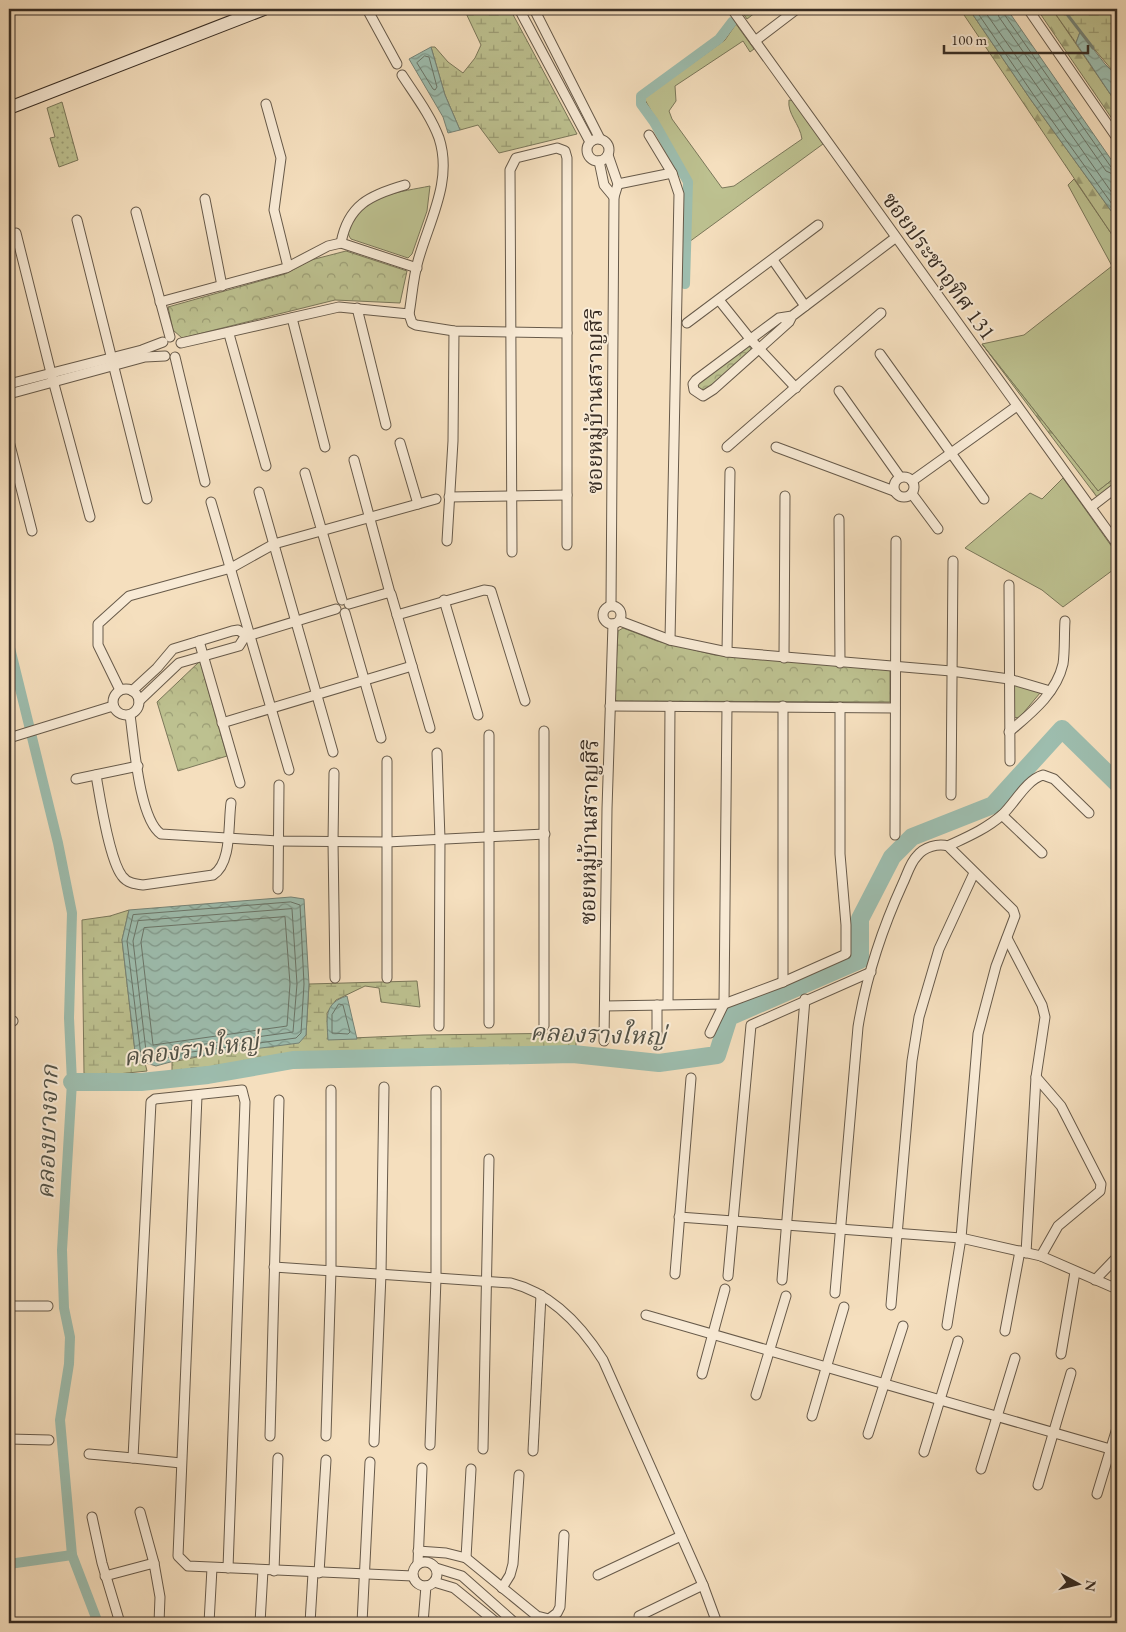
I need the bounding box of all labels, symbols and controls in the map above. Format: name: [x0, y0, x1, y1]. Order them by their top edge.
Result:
scale bar: [944, 22, 1087, 54]
text: 100 m: [951, 30, 988, 49]
street label: ซอยประชาอุทิศ 131: [876, 186, 1002, 346]
street label: ซอยหมู่บ้านสราญสิริ: [580, 308, 609, 494]
street label: ซอยหมู่บ้านสราญสิริ: [573, 739, 605, 925]
water label: คลองรางใหญ่: [530, 1015, 669, 1052]
water label: คลองรางใหญ่: [122, 1024, 263, 1073]
water label: คลองบางจาก: [29, 1063, 65, 1200]
north arrow: [1054, 1560, 1104, 1610]
text: N: [1081, 1579, 1101, 1593]

